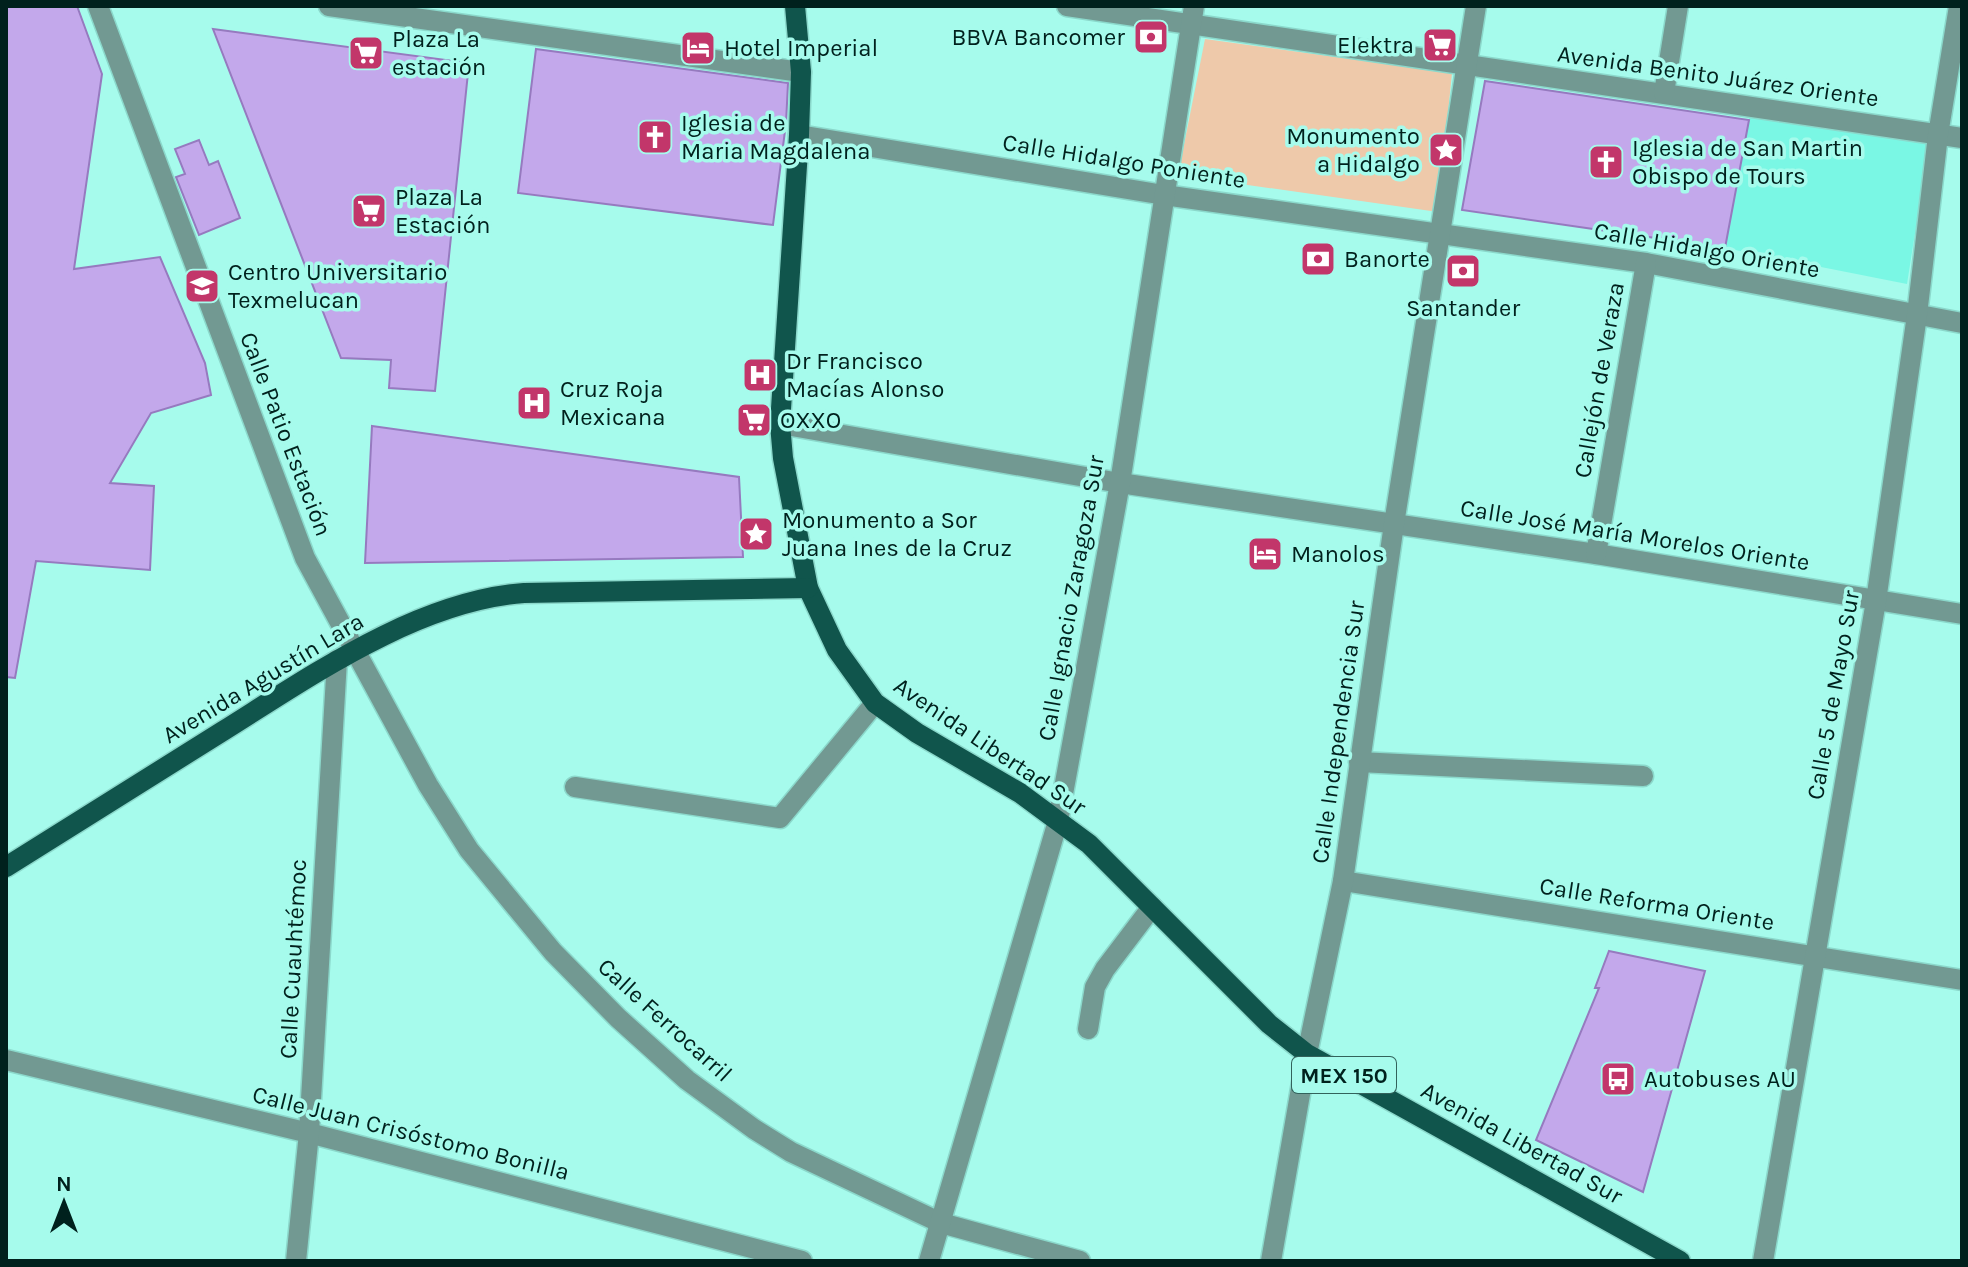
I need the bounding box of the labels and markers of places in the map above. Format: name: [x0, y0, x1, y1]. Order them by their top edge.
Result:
bank icon: BBVA Bancomer: [1132, 18, 1170, 56]
place label: BBVA Bancomer: [951, 23, 1125, 51]
place label: Plaza La estación: [392, 25, 486, 81]
supermarket icon: Elektra: [1421, 26, 1459, 64]
hotel icon: Hotel Imperial: [679, 29, 717, 67]
place label: Elektra: [1337, 31, 1414, 59]
supermarket icon: Plaza La estación: [347, 34, 385, 72]
place label: Hotel Imperial: [724, 34, 878, 62]
place label: Iglesia de Maria Magdalena: [681, 109, 871, 165]
church icon: Iglesia de Maria Magdalena: [636, 118, 674, 156]
place label: Monumento a Hidalgo: [1286, 122, 1420, 178]
place icon: Monumento a Hidalgo: [1427, 131, 1465, 169]
place label: Iglesia de San Martin Obispo de Tours: [1632, 134, 1863, 190]
church icon: Iglesia de San Martin Obispo de Tours: [1587, 143, 1625, 181]
place label: Plaza La Estación: [395, 183, 490, 239]
supermarket icon: Plaza La Estación: [350, 192, 388, 230]
bank icon: Banorte: [1299, 240, 1337, 278]
place label: Banorte: [1344, 245, 1430, 273]
bank icon: Santander: [1444, 252, 1482, 290]
place label: Centro Universitario Texmelucan: [228, 258, 447, 314]
school or university icon: Centro Universitario Texmelucan: [183, 267, 221, 305]
place label: Santander: [1406, 294, 1520, 322]
place label: Dr Francisco Macías Alonso: [786, 347, 944, 403]
hospital icon: Dr Francisco Macías Alonso: [741, 356, 779, 394]
place label: Cruz Roja Mexicana: [560, 375, 665, 431]
hospital icon: Cruz Roja Mexicana: [515, 384, 553, 422]
supermarket icon: OXXO: [735, 401, 773, 439]
place label: OXXO: [780, 406, 841, 434]
place label: Monumento a Sor Juana Ines de la Cruz: [782, 506, 1012, 562]
place icon: Monumento a Sor Juana Ines de la Cruz: [737, 515, 775, 553]
hotel icon: Manolos: [1246, 535, 1284, 573]
place label: Manolos: [1291, 540, 1385, 568]
bus stop icon: Autobuses AU: [1599, 1060, 1637, 1098]
place label: Autobuses AU: [1644, 1065, 1796, 1093]

